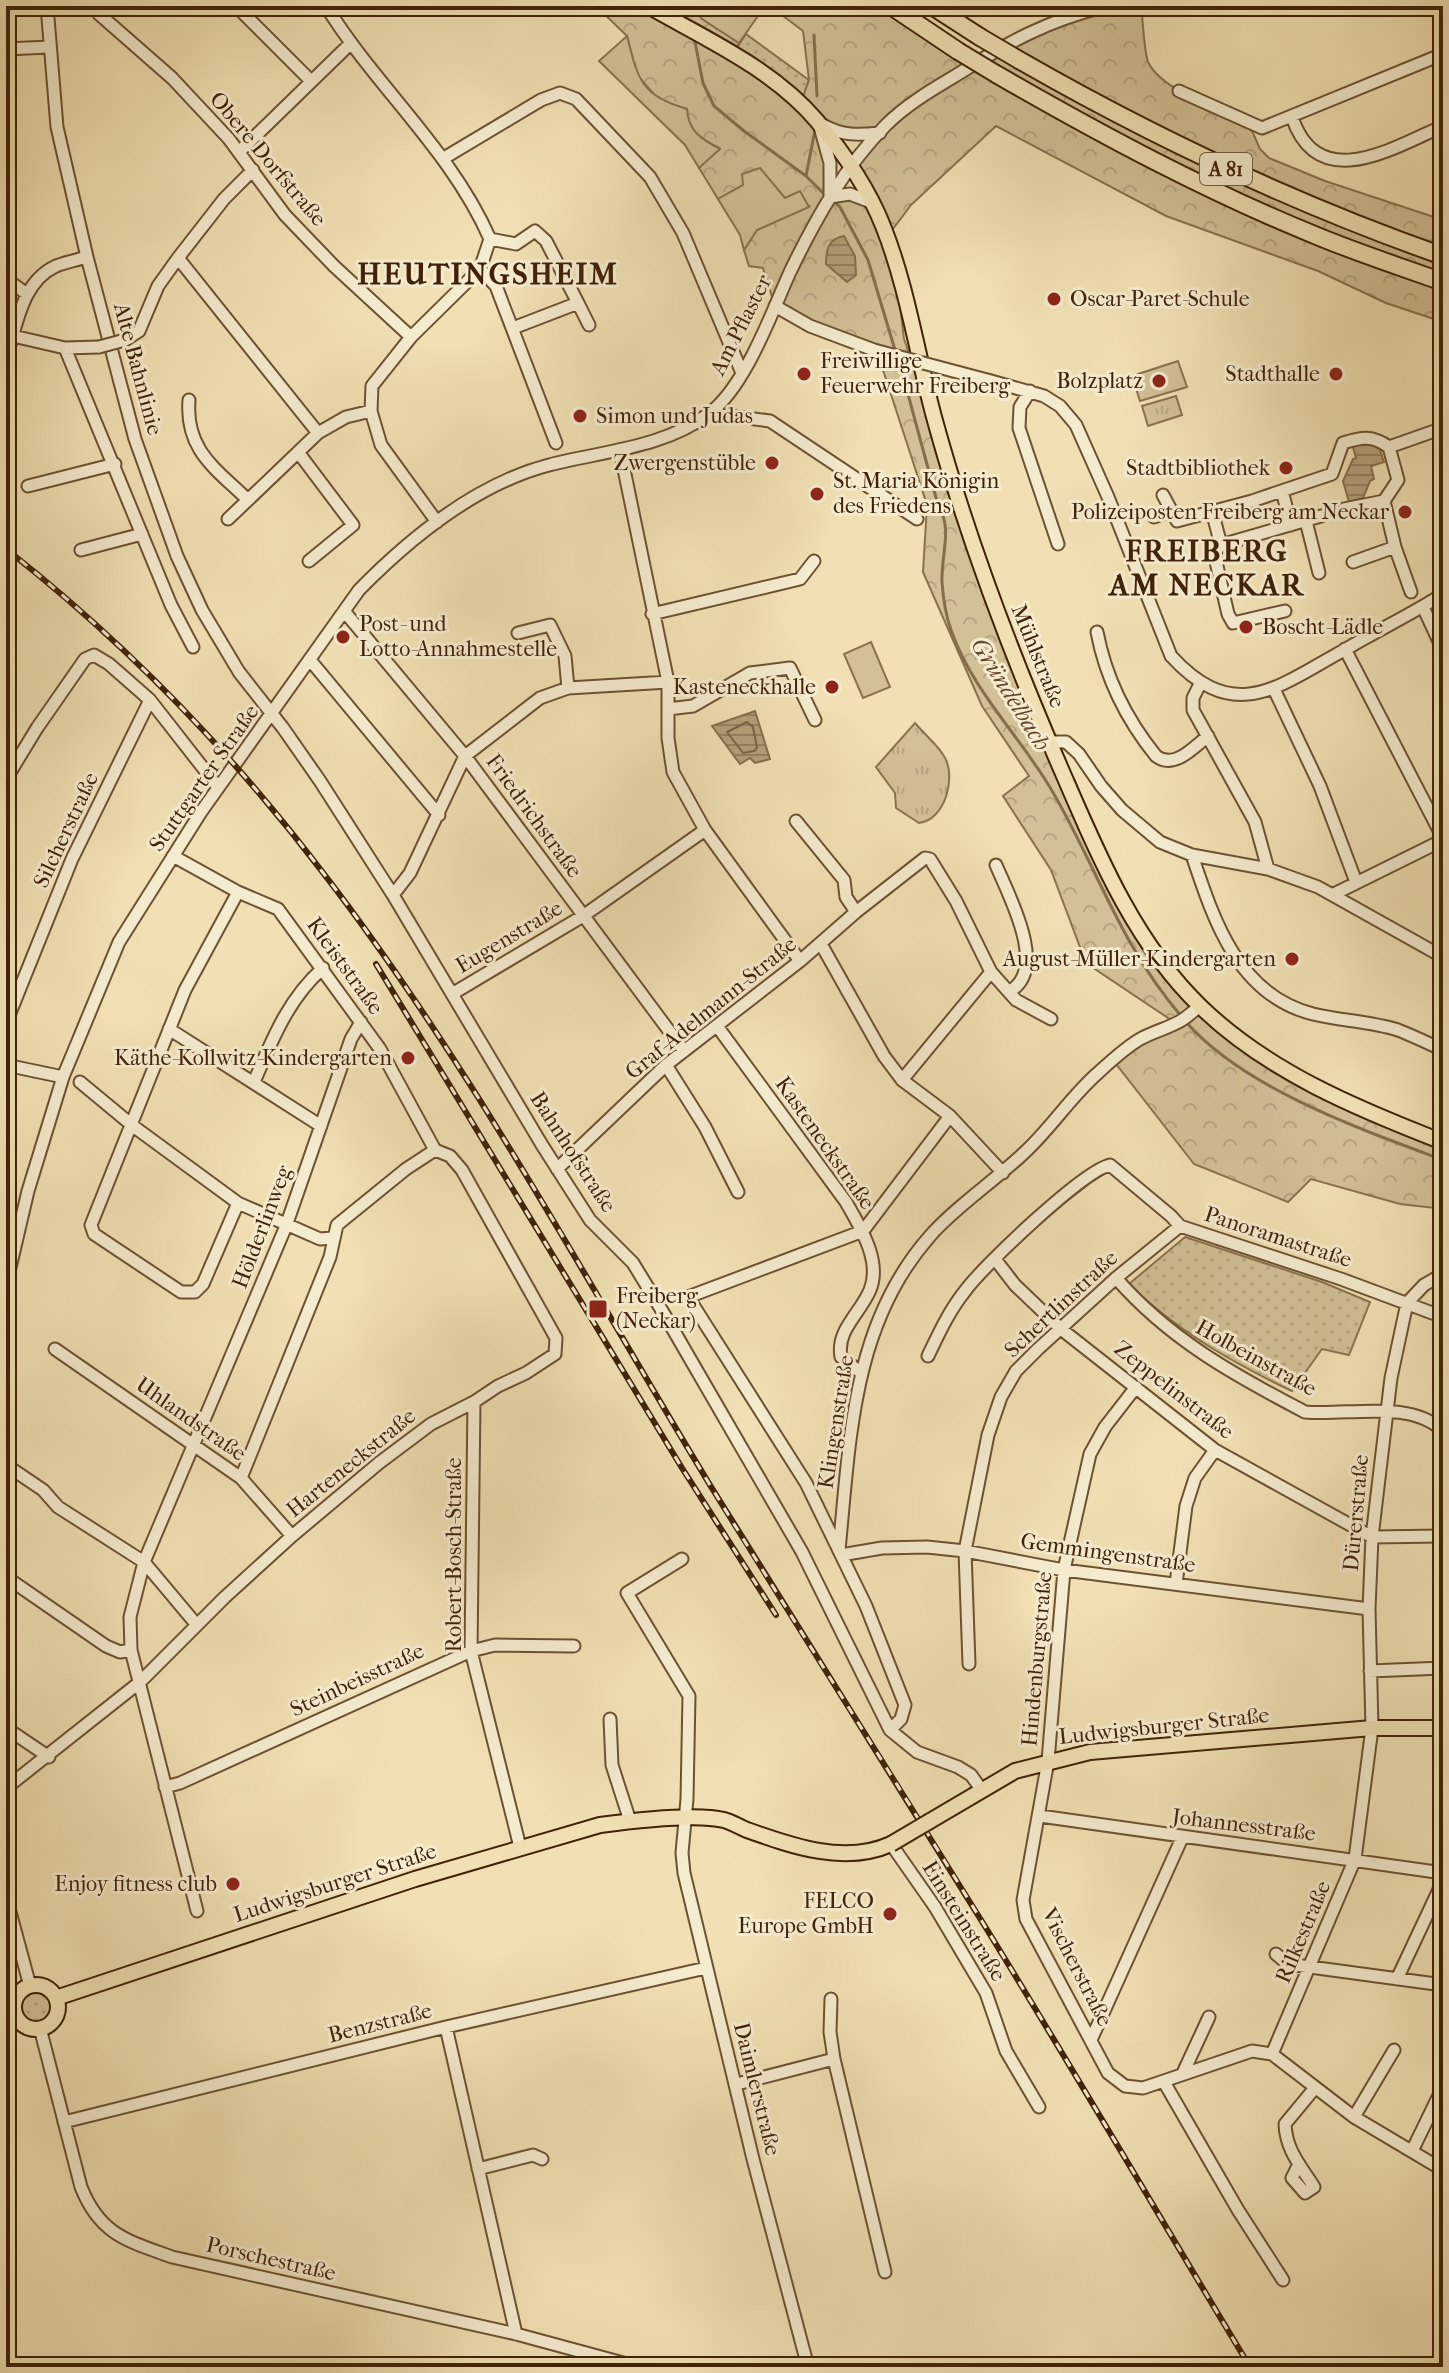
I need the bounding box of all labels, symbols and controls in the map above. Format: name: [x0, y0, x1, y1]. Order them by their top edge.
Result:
street label: Obere Dorfstraße: [204, 86, 332, 232]
road number: A 81: [1200, 153, 1252, 185]
district label: HEUTINGSHEIM: [357, 257, 619, 292]
street label: Am Pflaster: [704, 270, 778, 381]
place label: Oscar-Paret-Schule: [1070, 286, 1250, 312]
marker: Oscar-Paret-Schule: [1045, 290, 1063, 308]
street label: Alte Bahnlinie: [108, 299, 168, 438]
place label: Freiwillige Feuerwehr Freiberg: [820, 348, 1010, 399]
place label: Stadthalle: [1225, 361, 1320, 387]
marker: Freiwillige Feuerwehr Freiberg: [795, 365, 813, 383]
marker: Stadthalle: [1327, 365, 1345, 383]
place label: Bolzplatz: [1056, 368, 1143, 394]
marker: Bolzplatz: [1150, 372, 1168, 390]
place label: Simon und Judas: [596, 403, 753, 429]
marker: Simon und Judas: [571, 407, 589, 425]
place label: Zwergenstüble: [614, 450, 756, 476]
marker: Zwergenstüble: [763, 454, 781, 472]
place label: Stadtbibliothek: [1126, 455, 1271, 481]
marker: Stadtbibliothek: [1277, 459, 1295, 477]
place label: St. Maria Königin des Friedens: [833, 468, 999, 519]
marker: St. Maria Königin des Friedens: [808, 485, 826, 503]
place label: Polizeiposten Freiberg am Neckar: [1071, 499, 1390, 525]
marker: Polizeiposten Freiberg am Neckar: [1396, 503, 1414, 521]
district label: FREIBERG AM NECKAR: [1107, 534, 1305, 603]
street label: Mühlstraße: [1005, 600, 1071, 712]
place label: Post- und Lotto-Annahmestelle: [359, 611, 557, 662]
place label: Boscht-Lädle: [1262, 614, 1383, 640]
marker: Boscht-Lädle: [1237, 618, 1255, 636]
marker: Post- und Lotto-Annahmestelle: [334, 628, 352, 646]
water label: Gründelbach: [965, 632, 1057, 756]
place label: Kasteneckhalle: [673, 674, 816, 700]
marker: Kasteneckhalle: [823, 678, 841, 696]
street label: Stuttgarter Straße: [144, 700, 264, 856]
street label: Friedrichstraße: [480, 749, 588, 883]
street label: Silcherstraße: [28, 768, 104, 892]
street label: Eugenstraße: [451, 895, 567, 979]
street label: Kleiststraße: [301, 912, 389, 1020]
street label: Graf-Adelmann-Straße: [620, 931, 802, 1085]
place label: August-Müller-Kindergarten: [1002, 946, 1276, 972]
marker: August-Müller-Kindergarten: [1283, 950, 1301, 968]
place label: Käthe-Kollwitz-Kindergarten: [114, 1045, 392, 1071]
marker: Käthe-Kollwitz-Kindergarten: [399, 1049, 417, 1067]
street label: Kasteneckstraße: [770, 1072, 880, 1215]
street label: Bahnhofstraße: [524, 1087, 622, 1217]
street label: Hölderlinweg: [227, 1162, 297, 1292]
street label: Panoramastraße: [1201, 1201, 1355, 1273]
street label: Schertlinstraße: [999, 1245, 1123, 1363]
place label: Freiberg (Neckar): [616, 1283, 698, 1334]
marker: Freiberg (Neckar): [587, 1298, 609, 1320]
street label: Holbeinstraße: [1191, 1314, 1321, 1402]
street label: Zeppelinstraße: [1109, 1335, 1239, 1445]
street label: Klingenstraße: [813, 1353, 859, 1491]
street label: Uhlandstraße: [131, 1371, 251, 1467]
street label: Harteneckstraße: [281, 1403, 421, 1523]
street label: Dürerstraße: [1338, 1453, 1374, 1572]
street label: Robert-Bosch-Straße: [441, 1457, 467, 1653]
street label: Gemmingenstraße: [1019, 1528, 1197, 1578]
street label: Hindenburgstraße: [1016, 1570, 1058, 1747]
street label: Steinbeisstraße: [286, 1638, 428, 1722]
street label: Ludwigsburger Straße: [1057, 1702, 1271, 1750]
street label: Johannesstraße: [1169, 1803, 1317, 1847]
street label: Ludwigsburger Straße: [230, 1838, 440, 1928]
street label: Einsteinstraße: [917, 1856, 1011, 1986]
place label: Enjoy fitness club: [54, 1871, 217, 1897]
marker: Enjoy fitness club: [224, 1875, 242, 1893]
street label: Rilkestraße: [1270, 1877, 1336, 1987]
place label: FELCO Europe GmbH: [738, 1888, 874, 1939]
street label: Vischerstraße: [1036, 1903, 1118, 2031]
marker: FELCO Europe GmbH: [881, 1905, 899, 1923]
street label: Benzstraße: [325, 1998, 435, 2048]
street label: Daimlerstraße: [728, 2020, 786, 2158]
street label: Porschestraße: [204, 2231, 339, 2287]

